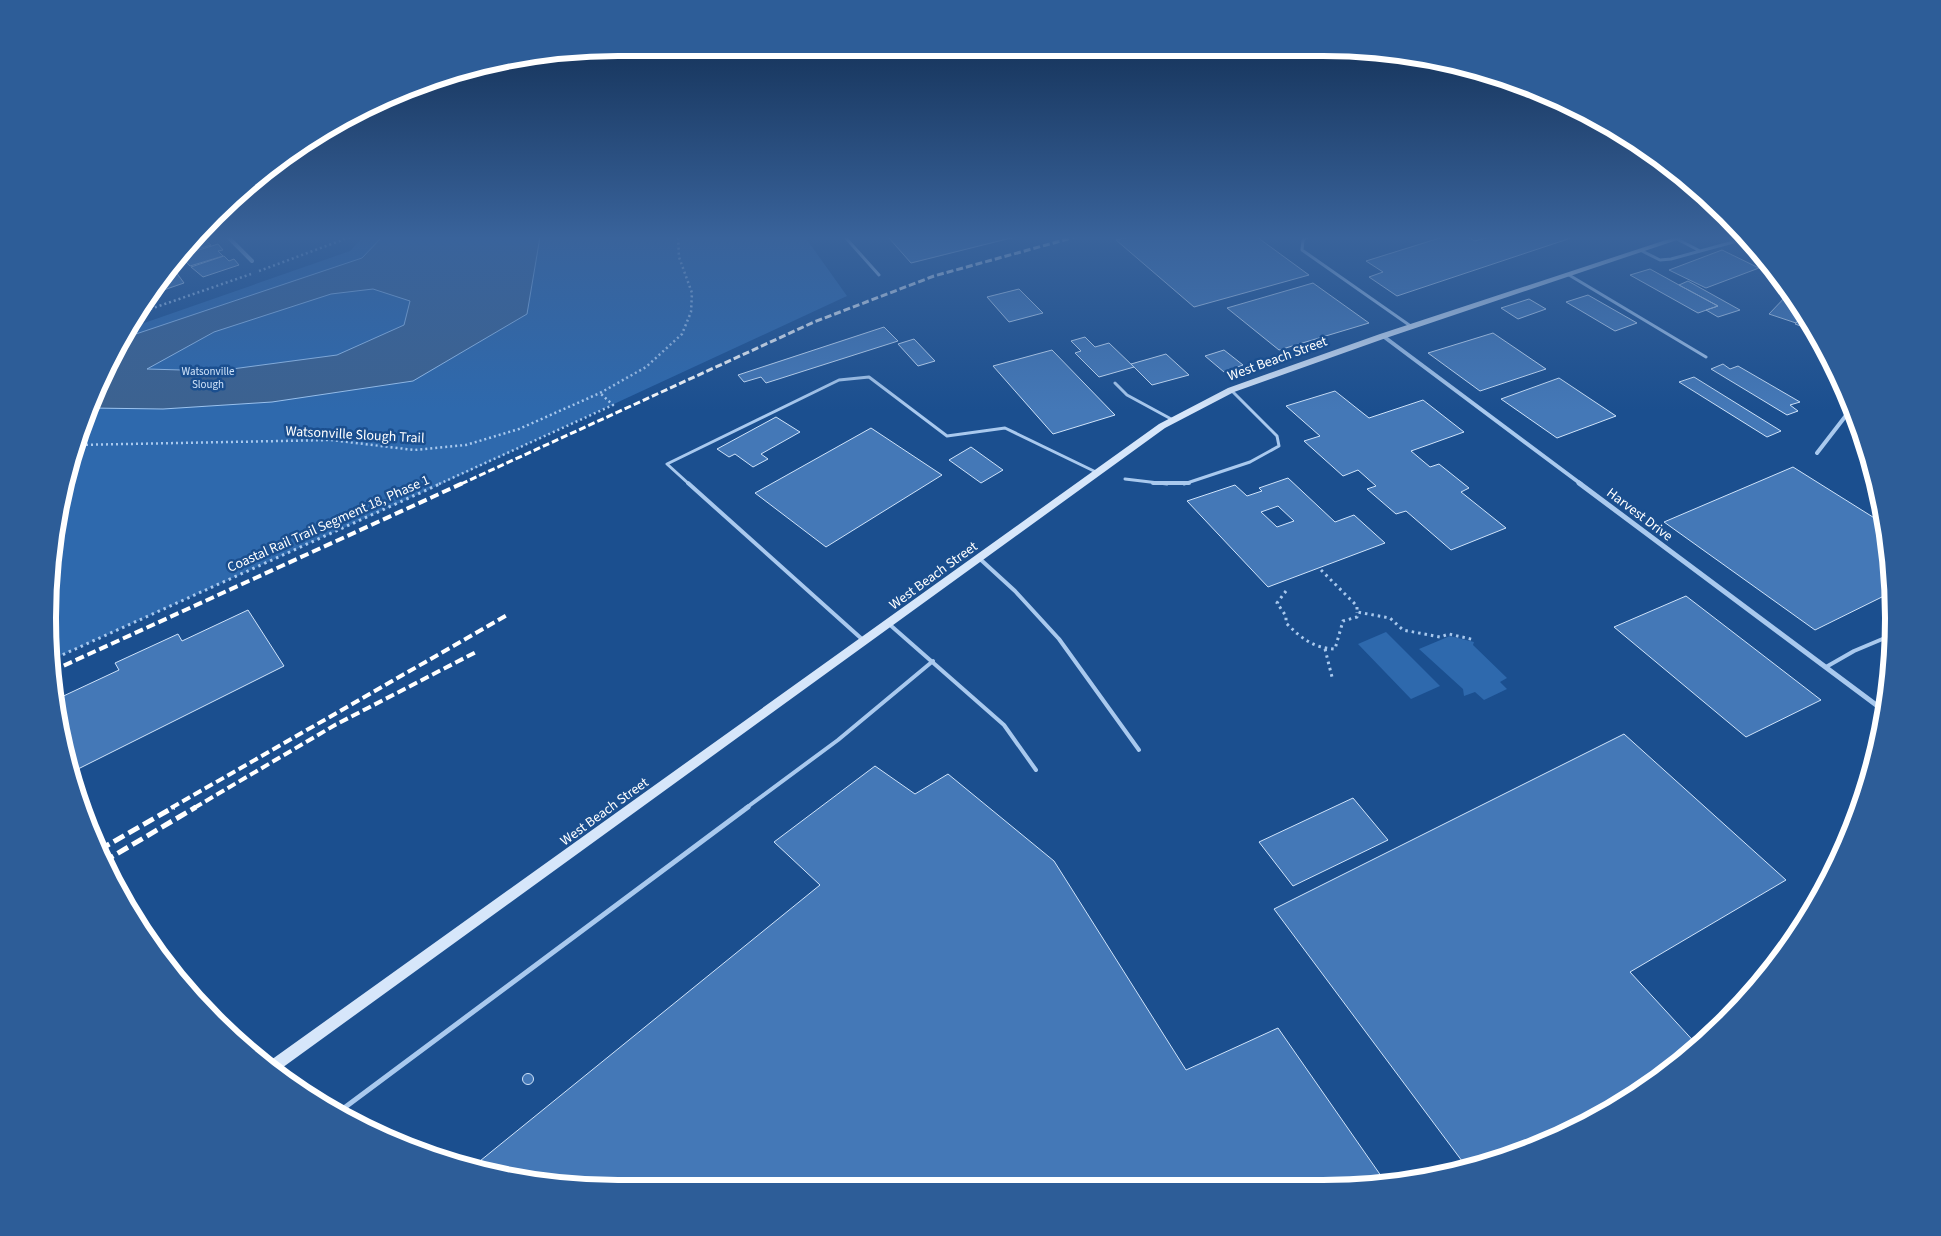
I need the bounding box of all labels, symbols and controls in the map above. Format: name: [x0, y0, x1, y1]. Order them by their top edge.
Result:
street label: West Beach Street: [1225, 331, 1330, 386]
park label: Watsonville Slough: [182, 364, 235, 392]
street label: Watsonville Slough Trail: [285, 421, 425, 449]
street label: Coastal Rail Trail Segment 18, Phase 1: [224, 470, 433, 578]
street label: Harvest Drive: [1602, 483, 1677, 546]
street label: West Beach Street: [885, 537, 982, 615]
street label: West Beach Street: [556, 773, 653, 851]

